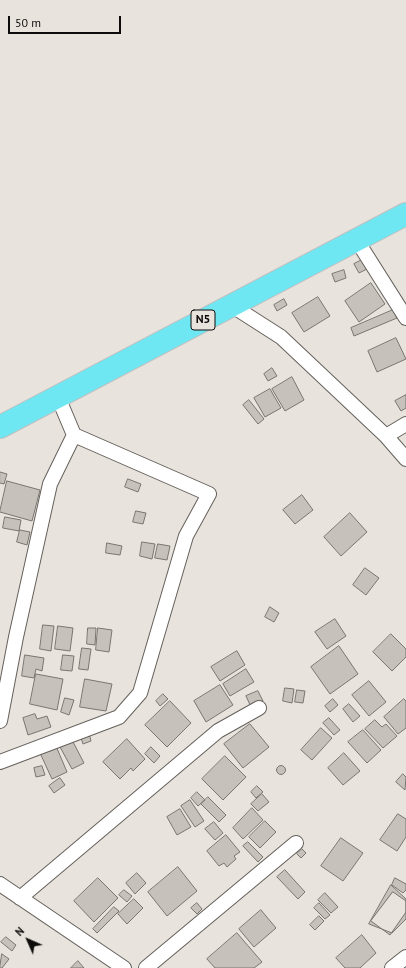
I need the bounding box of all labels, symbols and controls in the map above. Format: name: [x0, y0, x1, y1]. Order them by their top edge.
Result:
scale bar: [10, 8, 123, 34]
text: 50 m: [15, 15, 41, 30]
road number: N5: [191, 310, 215, 330]
north arrow: [8, 920, 48, 960]
text: N: [12, 924, 27, 939]

